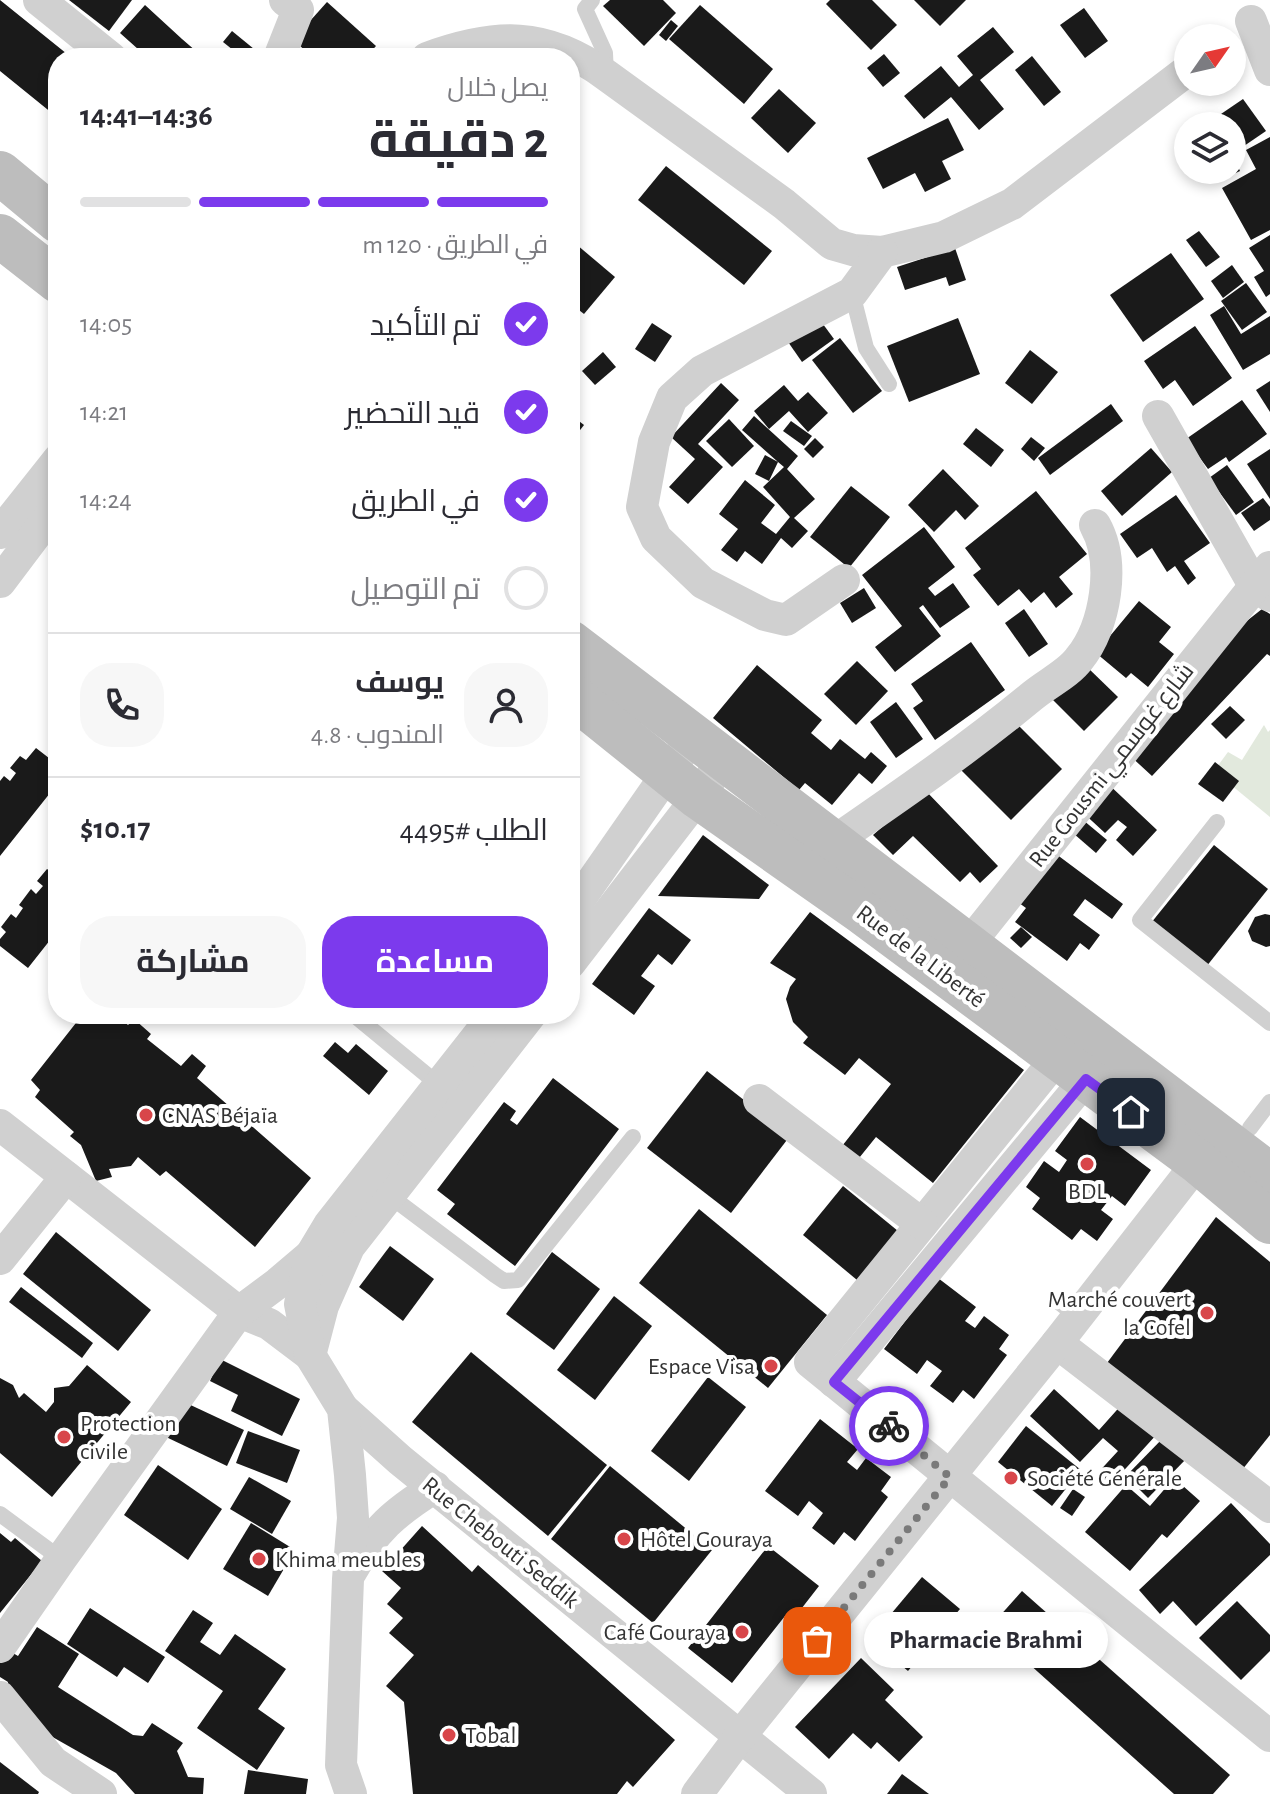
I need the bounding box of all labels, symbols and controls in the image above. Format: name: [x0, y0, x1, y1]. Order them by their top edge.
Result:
north arrow: [1174, 24, 1246, 96]
map controls: [1174, 24, 1246, 184]
text: يصل خلال: [447, 75, 548, 101]
text: 14:36–14:41: [80, 101, 213, 131]
button: layers: [1174, 112, 1246, 184]
text: 2 دقيقة: [369, 115, 548, 167]
text: في الطريق · 120 m: [362, 232, 548, 258]
icon: check: [504, 302, 548, 346]
text: 14:05: [80, 311, 132, 337]
text: تم التأكيد: [370, 311, 480, 341]
icon: check: [504, 390, 548, 434]
text: 14:21: [80, 399, 128, 425]
text: قيد التحضير: [345, 399, 480, 429]
icon: check: [504, 478, 548, 522]
text: 14:24: [80, 487, 132, 513]
text: في الطريق: [351, 487, 480, 517]
text: تم التوصيل: [350, 575, 480, 605]
street label: Rue Gousmi شارع غوسمي: [1024, 658, 1203, 876]
button: phone: [80, 663, 164, 747]
button: person: [464, 663, 548, 747]
text: يوسف: [355, 668, 444, 698]
text: المندوب · 4.8: [311, 722, 444, 748]
text: $10.17: [80, 814, 151, 844]
text: الطلب #4495: [400, 816, 548, 846]
street label: Rue de la Liberté: [852, 901, 989, 1013]
button: مشاركة: [80, 916, 306, 1008]
button: مساعدة: [322, 916, 548, 1008]
pin: [1097, 1078, 1165, 1146]
icon: home: [1109, 1090, 1153, 1134]
place label: CNAS Béjaïa: [162, 1104, 278, 1128]
marker: CNAS Béjaïa: [137, 1106, 155, 1124]
marker: BDL: [1078, 1155, 1096, 1173]
place label: BDL: [1068, 1180, 1106, 1204]
place label: Marché couvert la Cofel: [1048, 1288, 1191, 1340]
marker: Marché couvert la Cofel: [1198, 1304, 1216, 1322]
place label: Espace Visa: [648, 1355, 755, 1379]
marker: Espace Visa: [762, 1357, 780, 1375]
courier: [849, 1386, 929, 1466]
icon: bike: [867, 1404, 911, 1448]
place label: Protection civile: [80, 1412, 177, 1464]
marker: Protection civile: [55, 1428, 73, 1446]
place label: Société Générale: [1027, 1467, 1182, 1491]
marker: Société Générale: [1002, 1469, 1020, 1487]
street label: Rue Chebouti Seddik: [418, 1473, 583, 1613]
place label: Hôtel Gouraya: [640, 1528, 773, 1552]
marker: Hôtel Gouraya: [615, 1530, 633, 1548]
place label: Khima meubles: [275, 1548, 421, 1572]
marker: Khima meubles: [250, 1550, 268, 1568]
pin: [783, 1607, 851, 1675]
callout: Pharmacie Brahmi: [865, 1613, 1109, 1669]
icon: bag: [795, 1619, 839, 1663]
place label: Café Gouraya: [604, 1621, 726, 1645]
marker: Café Gouraya: [733, 1623, 751, 1641]
text: Pharmacie Brahmi: [889, 1627, 1083, 1653]
place label: Tobal: [465, 1724, 516, 1748]
marker: Tobal: [440, 1726, 458, 1744]

